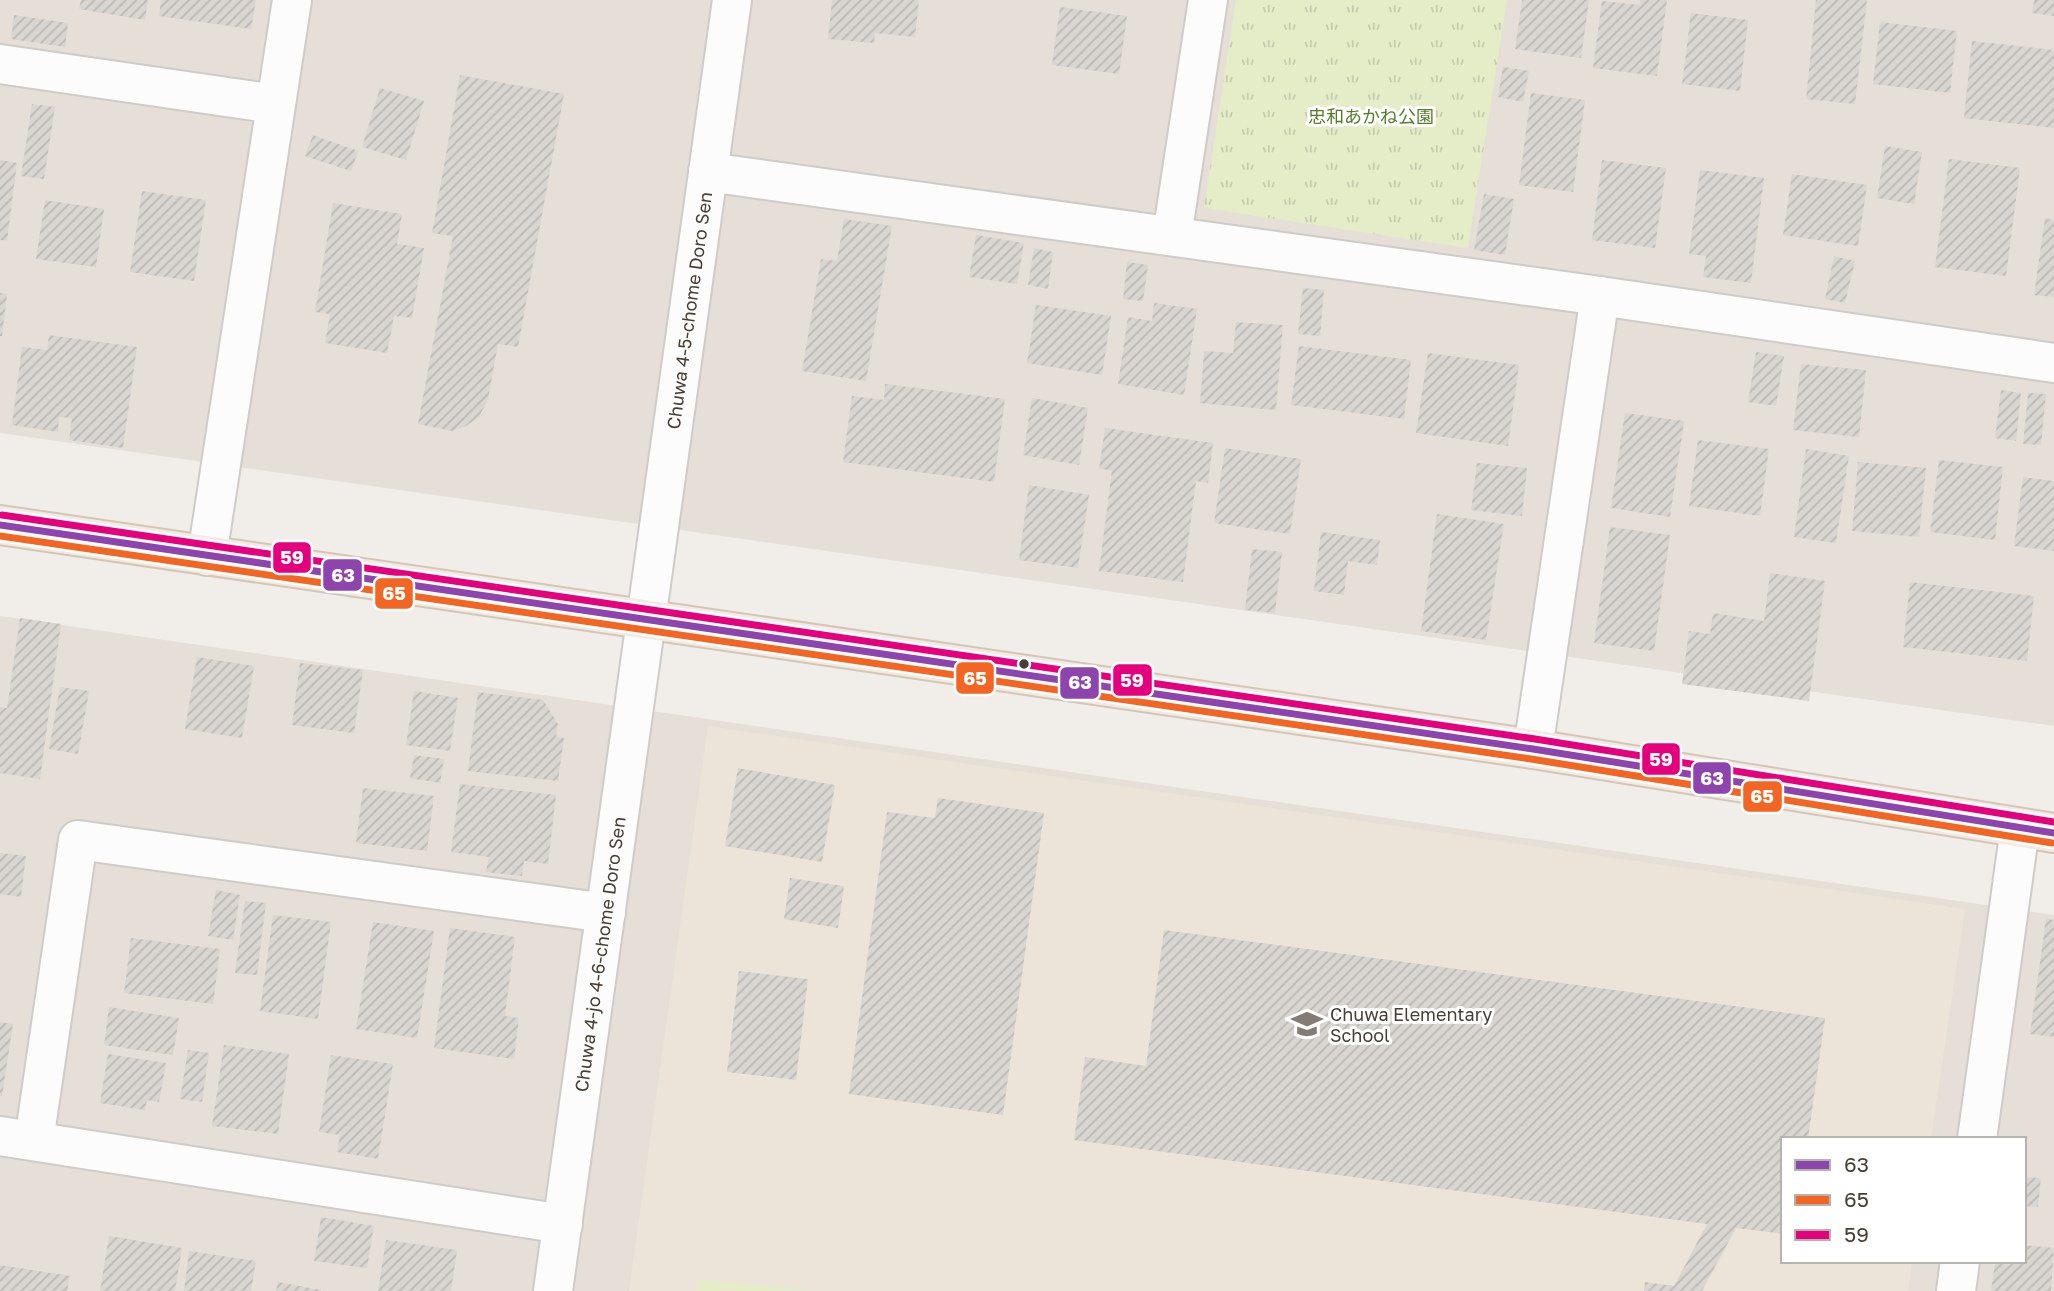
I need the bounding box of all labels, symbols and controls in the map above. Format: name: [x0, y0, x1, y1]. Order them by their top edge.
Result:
park label: 忠和あかね公園: [1308, 105, 1434, 127]
street label: Chuwa 4-5-chome Doro Sen: [662, 190, 716, 430]
line badge: 59: [272, 541, 312, 574]
text: 59: [280, 545, 304, 568]
line badge: 63: [322, 558, 363, 592]
text: 63: [331, 563, 355, 586]
line badge: 65: [374, 577, 414, 610]
text: 65: [382, 581, 406, 604]
unlabelled marker: [1017, 657, 1031, 671]
line badge: 65: [955, 661, 995, 695]
line badge: 59: [1112, 663, 1153, 697]
text: 65: [963, 666, 987, 689]
line badge: 63: [1059, 666, 1100, 700]
text: 59: [1120, 668, 1144, 691]
text: 63: [1068, 670, 1092, 693]
line badge: 59: [1641, 742, 1681, 776]
text: 59: [1649, 747, 1673, 770]
line badge: 63: [1692, 761, 1732, 795]
text: 63: [1700, 766, 1724, 789]
line badge: 65: [1742, 780, 1783, 813]
text: 65: [1750, 784, 1774, 807]
street label: Chuwa 4-jo 4-6-chome Doro Sen: [570, 815, 630, 1093]
place label: Chuwa Elementary School: [1330, 1003, 1492, 1046]
school or university icon: Chuwa Elementary School: [1290, 1007, 1324, 1041]
legend: [1781, 1137, 2026, 1263]
text: 63: [1844, 1151, 1869, 1177]
text: 65: [1844, 1186, 1869, 1212]
text: 59: [1844, 1221, 1869, 1247]

